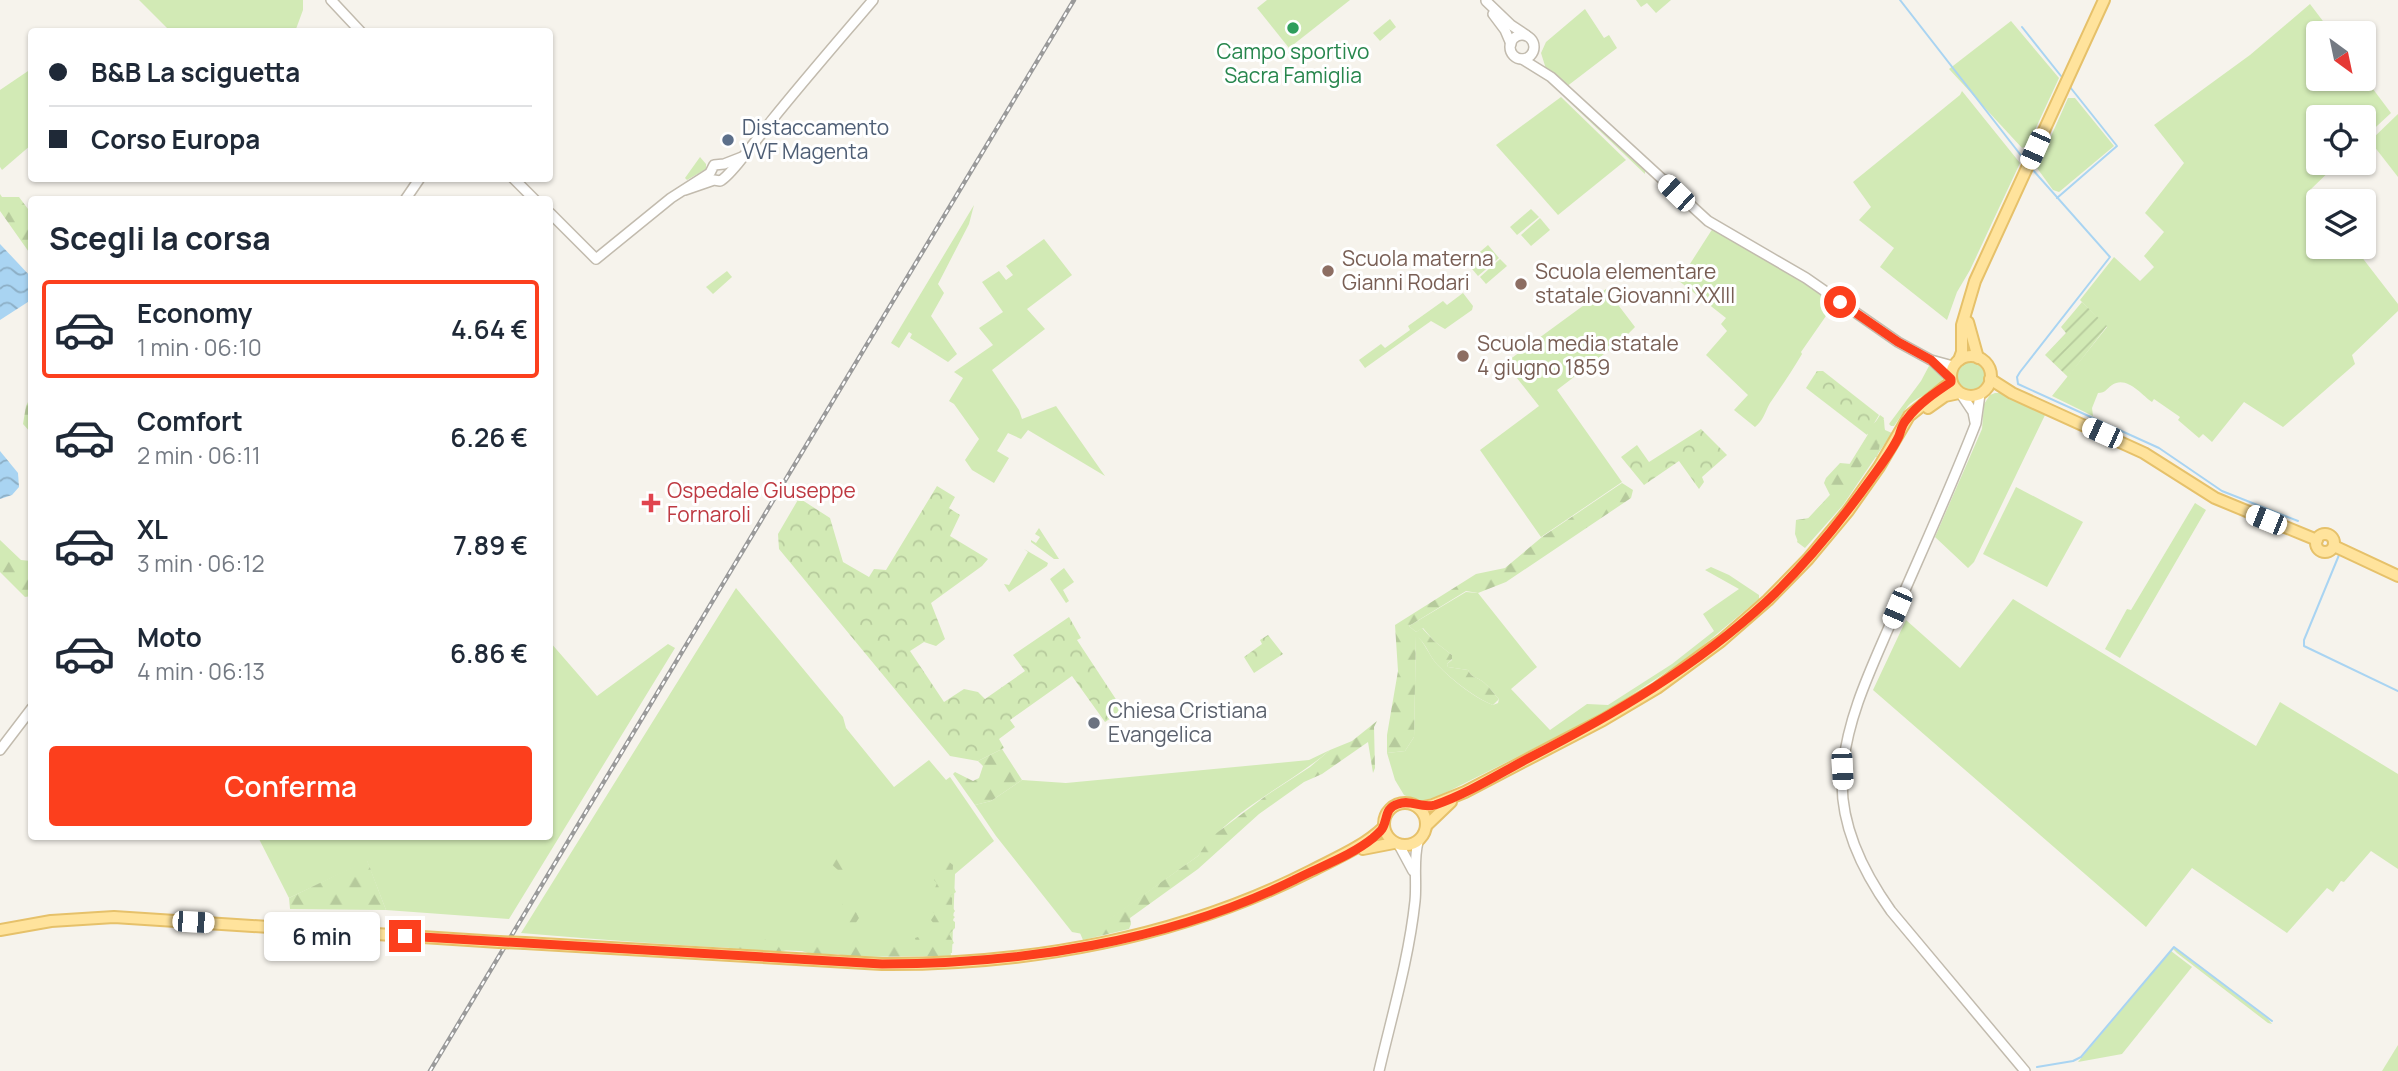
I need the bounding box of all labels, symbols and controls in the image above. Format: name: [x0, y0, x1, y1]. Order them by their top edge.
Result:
marker: Campo sportivo Sacra Famiglia: [1285, 20, 1301, 36]
north arrow: [2306, 21, 2376, 91]
map controls: [2306, 21, 2376, 259]
place label: Campo sportivo Sacra Famiglia: [1217, 37, 1369, 89]
text: B&B La sciguetta: [91, 54, 300, 90]
button: locate: [2306, 105, 2376, 175]
place label: Distaccamento VVF Magenta: [742, 113, 889, 165]
text: Corso Europa: [91, 121, 260, 157]
car: [2017, 126, 2054, 172]
marker: Distaccamento VVF Magenta: [720, 132, 736, 148]
car: [1654, 171, 1699, 215]
button: layers: [2306, 189, 2376, 259]
text: Scegli la corsa: [49, 216, 271, 260]
place label: Scuola materna Gianni Rodari: [1342, 244, 1494, 296]
place label: Scuola elementare statale Giovanni XXIII: [1535, 257, 1735, 309]
marker: Scuola materna Gianni Rodari: [1320, 263, 1336, 279]
marker: Scuola elementare statale Giovanni XXIII: [1513, 276, 1529, 292]
route start: [1824, 286, 1856, 318]
text: Economy: [137, 295, 252, 331]
icon: car: [53, 298, 116, 361]
text: 4.64 €: [451, 311, 528, 347]
place label: Scuola media statale 4 giugno 1859: [1477, 329, 1679, 381]
text: 1 min · 06:10: [137, 331, 262, 363]
marker: Scuola media statale 4 giugno 1859: [1455, 348, 1471, 364]
text: Comfort: [137, 403, 243, 439]
icon: car: [53, 406, 116, 469]
car: [2079, 415, 2126, 451]
text: 6.26 €: [450, 419, 528, 455]
text: 2 min · 06:11: [137, 439, 261, 471]
place label: Ospedale Giuseppe Fornaroli: [667, 476, 856, 528]
marker: Ospedale Giuseppe Fornaroli: [641, 493, 661, 513]
car: [2243, 502, 2290, 538]
text: XL: [137, 511, 168, 547]
icon: car: [53, 514, 116, 577]
text: 7.89 €: [453, 527, 528, 563]
text: 3 min · 06:12: [137, 547, 265, 579]
car: [1880, 585, 1915, 631]
text: Moto: [137, 619, 202, 655]
icon: car: [53, 622, 116, 685]
text: 6.86 €: [450, 635, 528, 671]
text: 4 min · 06:13: [137, 655, 265, 687]
place label: Chiesa Cristiana Evangelica: [1108, 696, 1267, 748]
marker: Chiesa Cristiana Evangelica: [1086, 715, 1102, 731]
button: Conferma: [49, 746, 532, 826]
car: [1831, 747, 1854, 791]
car: [172, 910, 215, 934]
callout: 6 min: [265, 912, 380, 960]
text: 6 min: [292, 920, 352, 952]
route end: [389, 920, 421, 952]

